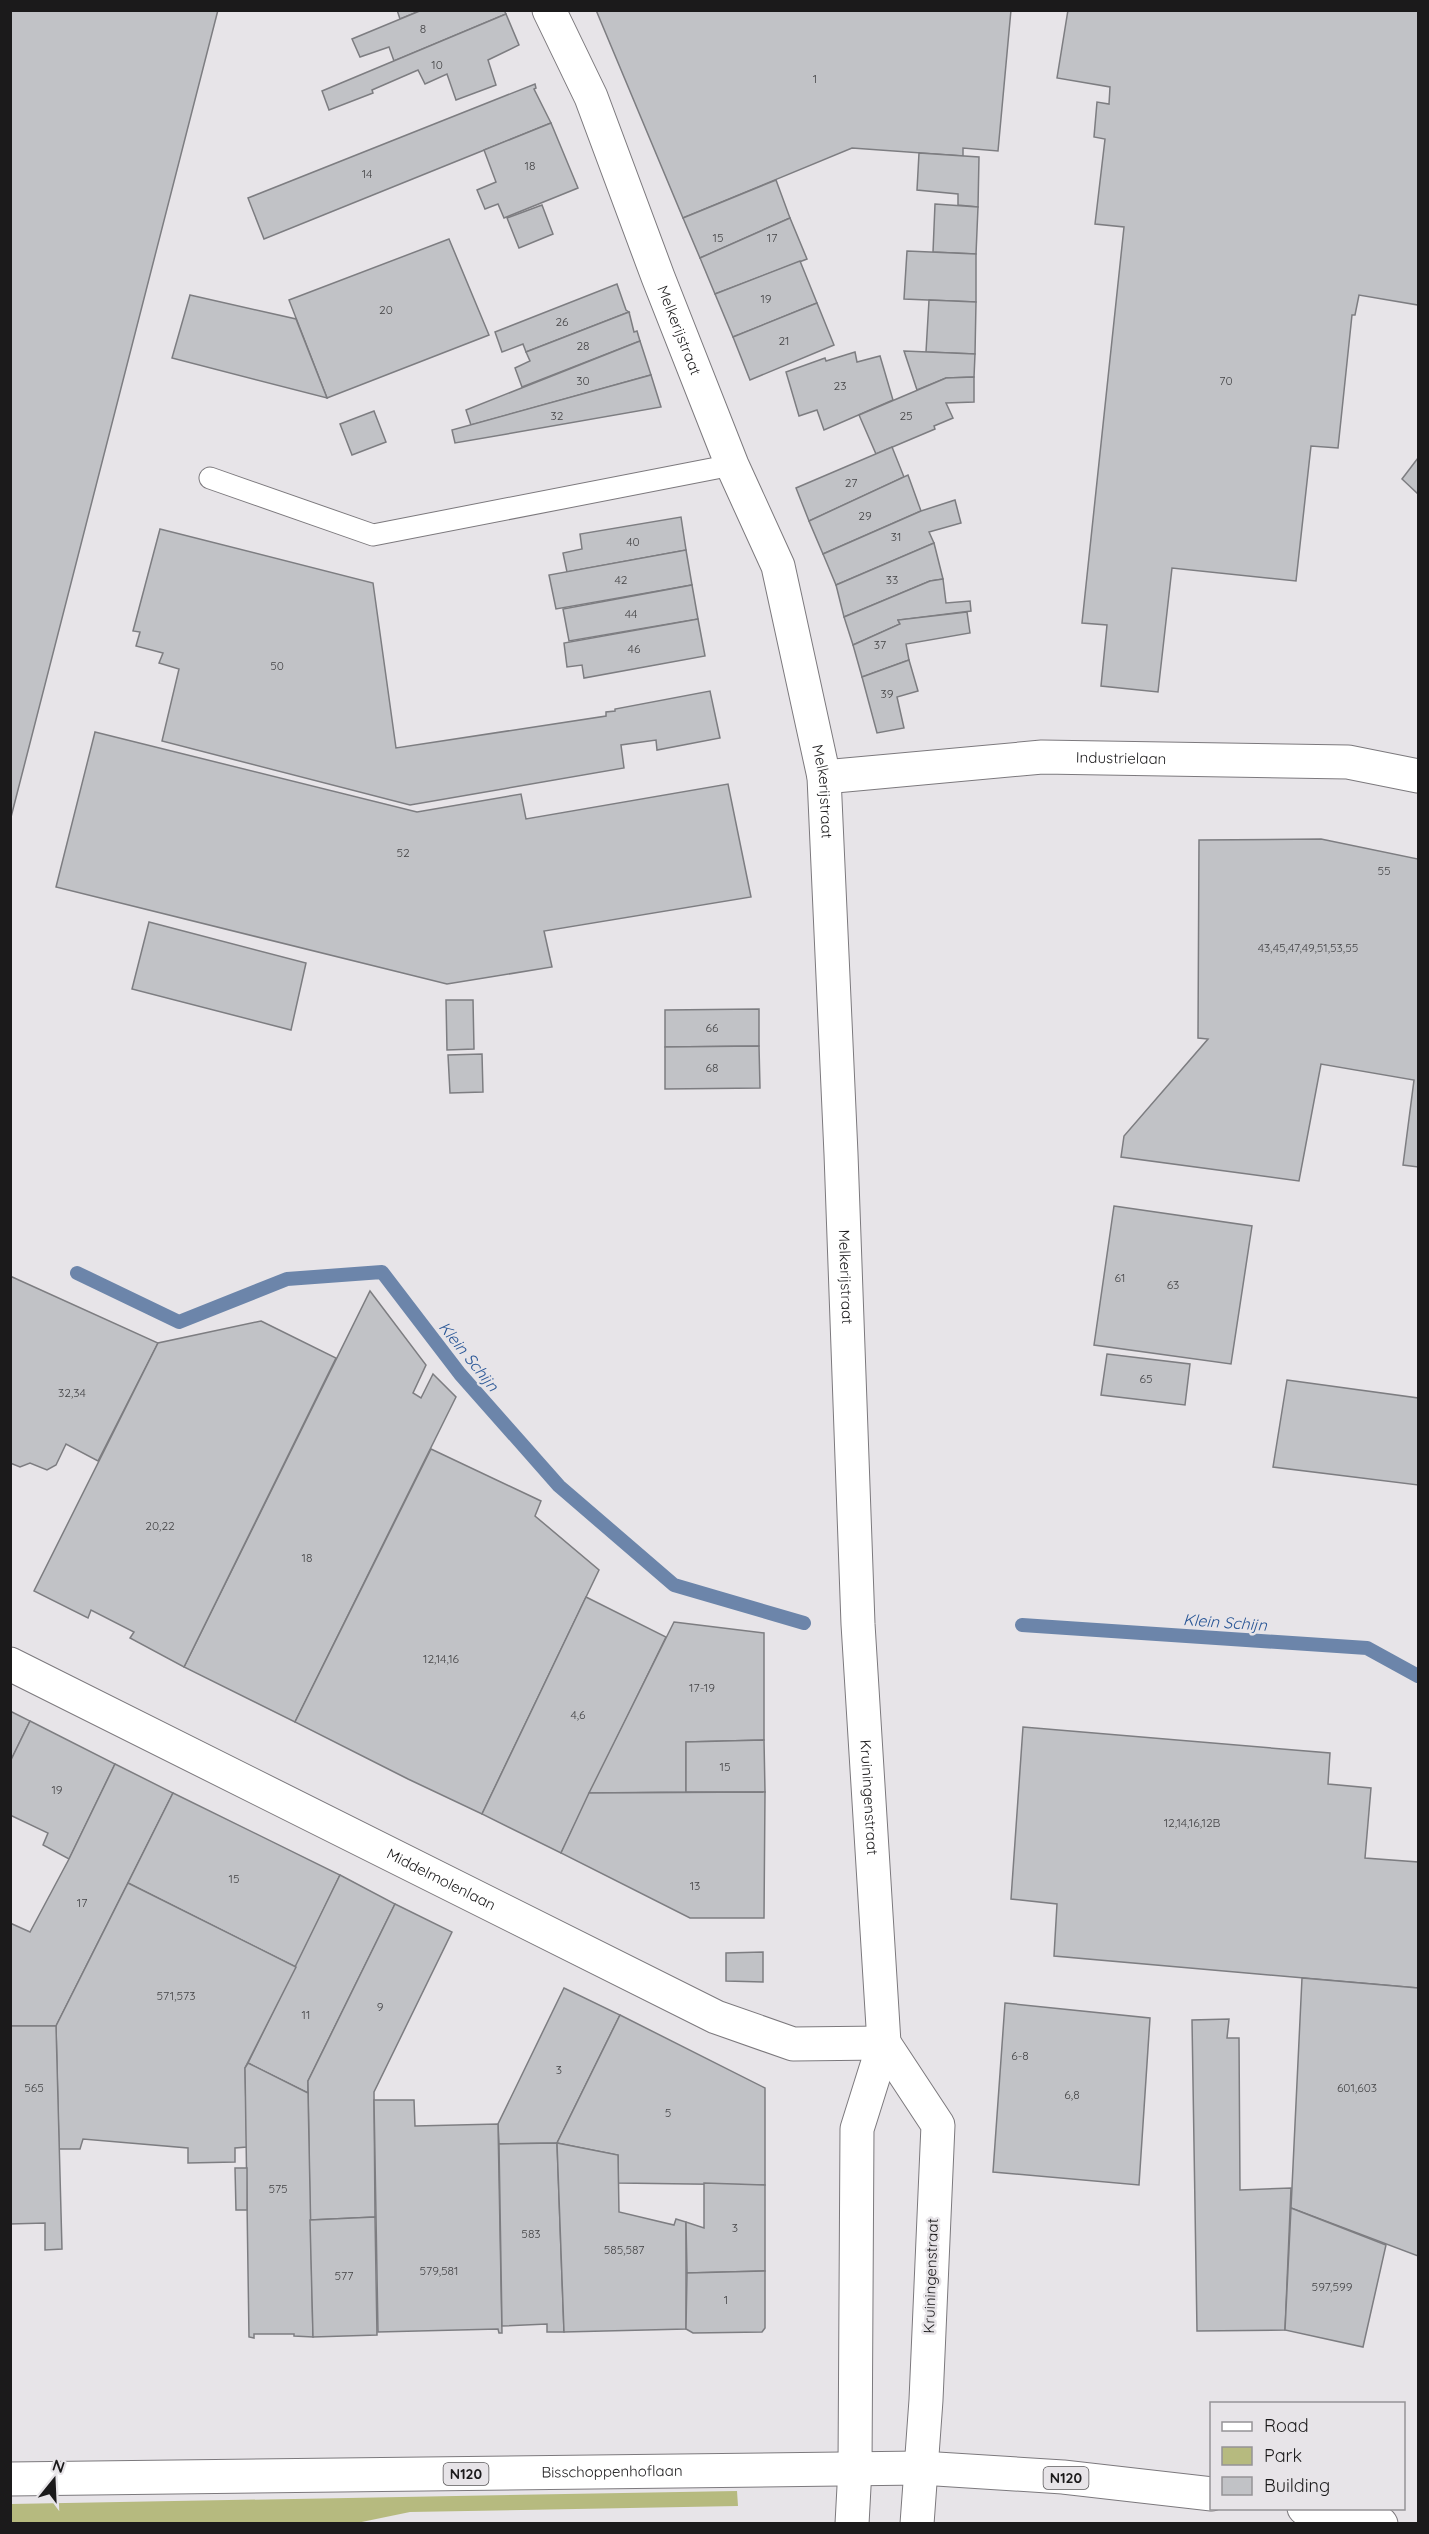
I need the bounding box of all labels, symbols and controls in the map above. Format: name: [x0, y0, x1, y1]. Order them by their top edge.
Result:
house number: 8: [420, 21, 426, 36]
house number: 10: [431, 57, 443, 72]
house number: 1: [813, 71, 817, 86]
house number: 18: [525, 158, 535, 173]
house number: 14: [362, 166, 372, 181]
house number: 15: [713, 230, 723, 245]
house number: 17: [767, 230, 777, 245]
street label: Melkerijstraat: [653, 283, 706, 378]
house number: 19: [760, 291, 772, 306]
house number: 20: [379, 302, 393, 317]
house number: 26: [555, 314, 569, 329]
house number: 21: [778, 333, 790, 348]
house number: 28: [576, 338, 590, 353]
house number: 30: [576, 373, 590, 388]
house number: 70: [1219, 373, 1233, 388]
house number: 23: [834, 378, 846, 393]
house number: 32: [551, 408, 564, 423]
house number: 25: [899, 408, 913, 423]
house number: 27: [845, 475, 857, 490]
house number: 29: [858, 508, 872, 523]
house number: 31: [891, 529, 901, 544]
house number: 40: [626, 534, 640, 549]
house number: 42: [615, 572, 628, 587]
house number: 33: [886, 572, 898, 587]
house number: 44: [625, 606, 637, 621]
house number: 37: [874, 637, 886, 652]
house number: 46: [628, 641, 641, 656]
house number: 50: [270, 658, 284, 673]
house number: 39: [881, 686, 894, 701]
street label: Melkerijstraat: [808, 743, 837, 839]
street label: Industrielaan: [1076, 748, 1166, 768]
house number: 52: [396, 845, 410, 860]
house number: 55: [1377, 863, 1391, 878]
house number: 43,45,47,49,51,53,55: [1258, 940, 1358, 955]
house number: 66: [706, 1020, 719, 1035]
house number: 68: [706, 1060, 718, 1075]
street label: Melkerijstraat: [835, 1229, 857, 1325]
house number: 61: [1115, 1270, 1125, 1285]
house number: 63: [1167, 1277, 1179, 1292]
water label: Klein Schijn: [435, 1317, 504, 1395]
house number: 65: [1140, 1371, 1153, 1386]
house number: 32,34: [58, 1385, 86, 1400]
house number: 20,22: [145, 1518, 175, 1533]
house number: 18: [302, 1550, 312, 1565]
water label: Klein Schijn: [1183, 1609, 1268, 1635]
house number: 12,14,16: [423, 1651, 460, 1666]
house number: 17-19: [689, 1680, 715, 1695]
house number: 4,6: [570, 1707, 586, 1722]
street label: Kruiningenstraat: [856, 1739, 882, 1856]
house number: 15: [720, 1759, 730, 1774]
house number: 19: [51, 1782, 63, 1797]
house number: 12,14,16,12B: [1164, 1815, 1221, 1830]
street label: Middelmolenlaan: [384, 1844, 499, 1914]
house number: 15: [229, 1871, 239, 1886]
house number: 13: [690, 1878, 700, 1893]
house number: 17: [77, 1895, 87, 1910]
house number: 571,573: [156, 1988, 196, 2003]
house number: 9: [377, 1999, 384, 2014]
house number: 11: [302, 2007, 310, 2022]
house number: 6-8: [1011, 2048, 1029, 2063]
house number: 3: [556, 2062, 562, 2077]
house number: 565: [24, 2080, 44, 2095]
house number: 601,603: [1337, 2080, 1377, 2095]
house number: 6,8: [1064, 2087, 1080, 2102]
house number: 5: [665, 2105, 671, 2120]
house number: 575: [268, 2181, 288, 2196]
street label: Kruiningenstraat: [919, 2218, 942, 2334]
house number: 3: [732, 2220, 738, 2235]
house number: 583: [521, 2226, 541, 2241]
house number: 585,587: [604, 2242, 644, 2257]
house number: 579,581: [420, 2263, 458, 2278]
house number: 577: [335, 2268, 353, 2283]
house number: 597,599: [1312, 2279, 1353, 2294]
house number: 1: [724, 2292, 728, 2307]
legend: [1210, 2402, 1405, 2510]
text: Road: [1264, 2414, 1309, 2437]
text: Park: [1264, 2444, 1302, 2467]
north arrow: [24, 2450, 84, 2510]
text: N: [50, 2454, 67, 2477]
street label: Bisschoppenhoflaan: [541, 2461, 683, 2482]
road number: N120: [444, 2463, 488, 2485]
road number: N120: [1044, 2467, 1088, 2489]
text: Building: [1264, 2474, 1330, 2497]

